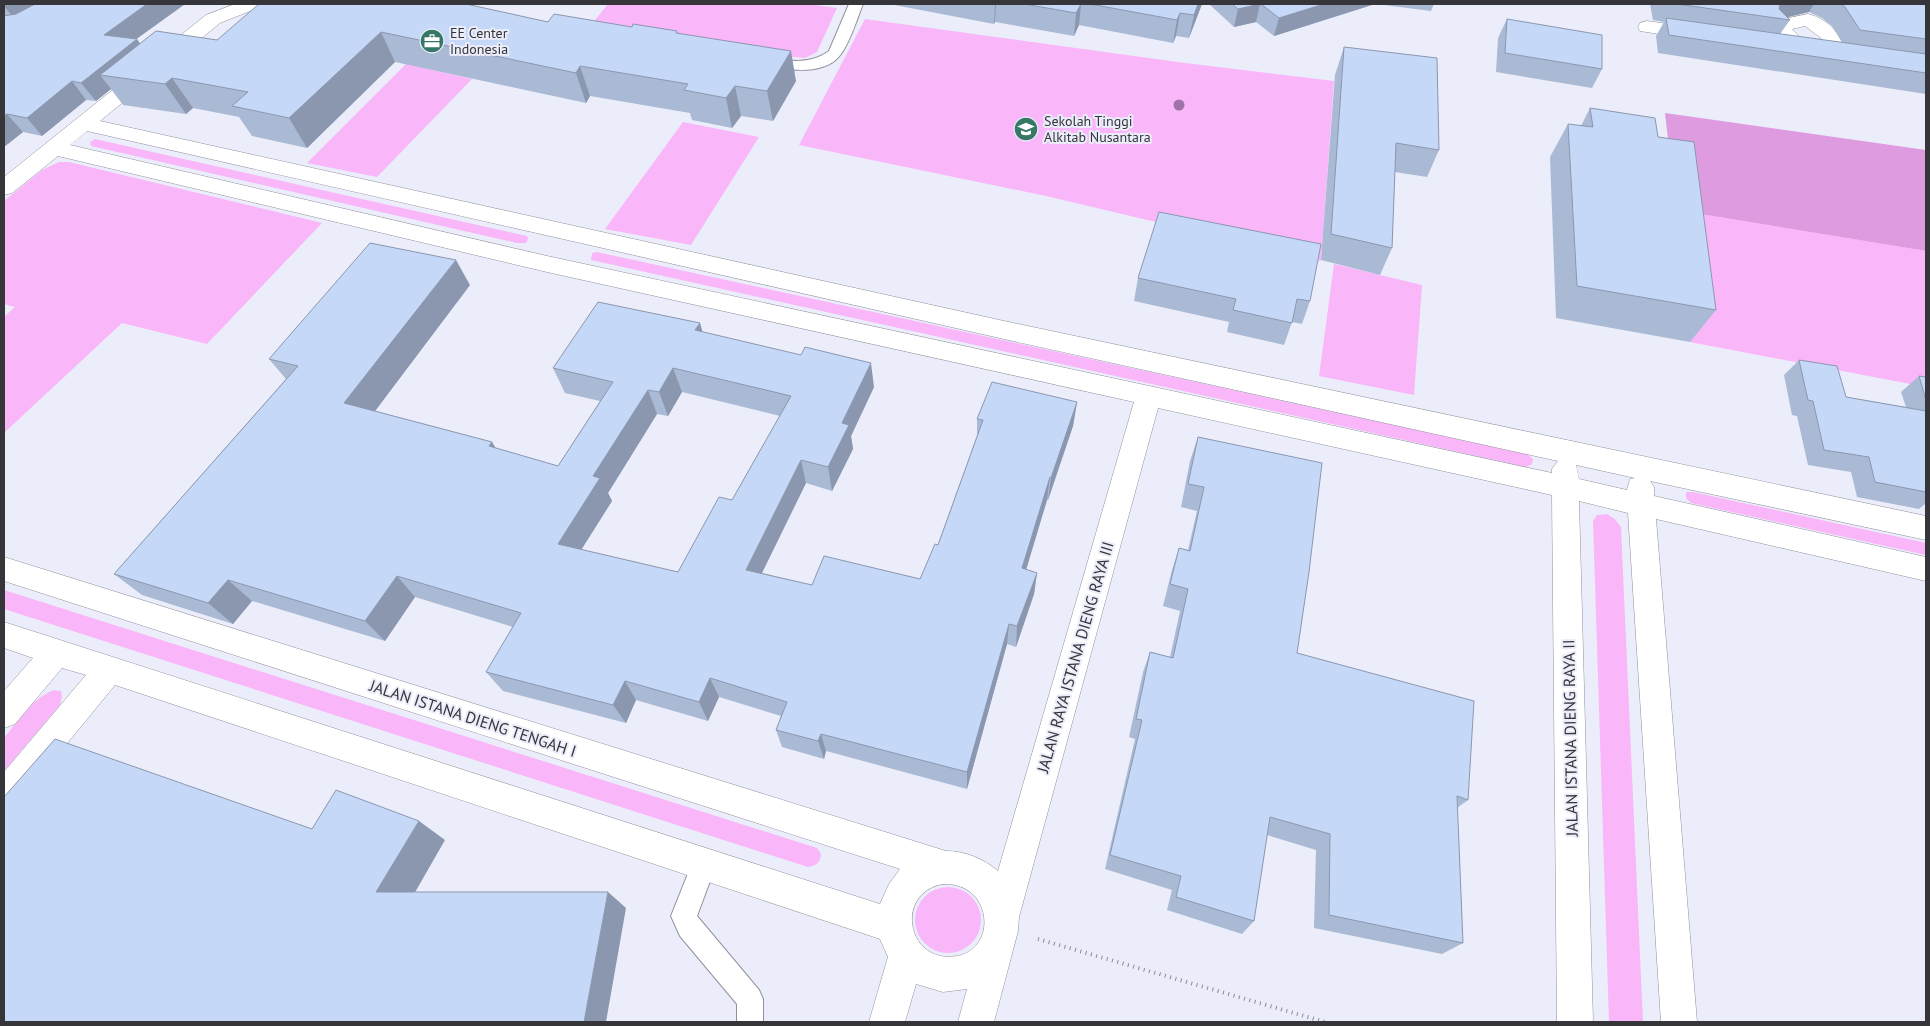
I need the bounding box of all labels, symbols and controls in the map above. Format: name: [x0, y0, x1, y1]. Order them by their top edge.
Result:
place label: EE Center Indonesia: [450, 24, 508, 58]
office icon: EE Center Indonesia: [419, 28, 445, 54]
place label: Sekolah Tinggi Alkitab Nusantara: [1044, 112, 1151, 146]
school or university icon: Sekolah Tinggi Alkitab Nusantara: [1013, 116, 1039, 142]
street label: JALAN RAYA ISTANA DIENG RAYA III: [1032, 539, 1118, 776]
street label: JALAN ISTANA DIENG RAYA II: [1558, 639, 1582, 838]
street label: JALAN ISTANA DIENG TENGAH I: [366, 675, 579, 761]

